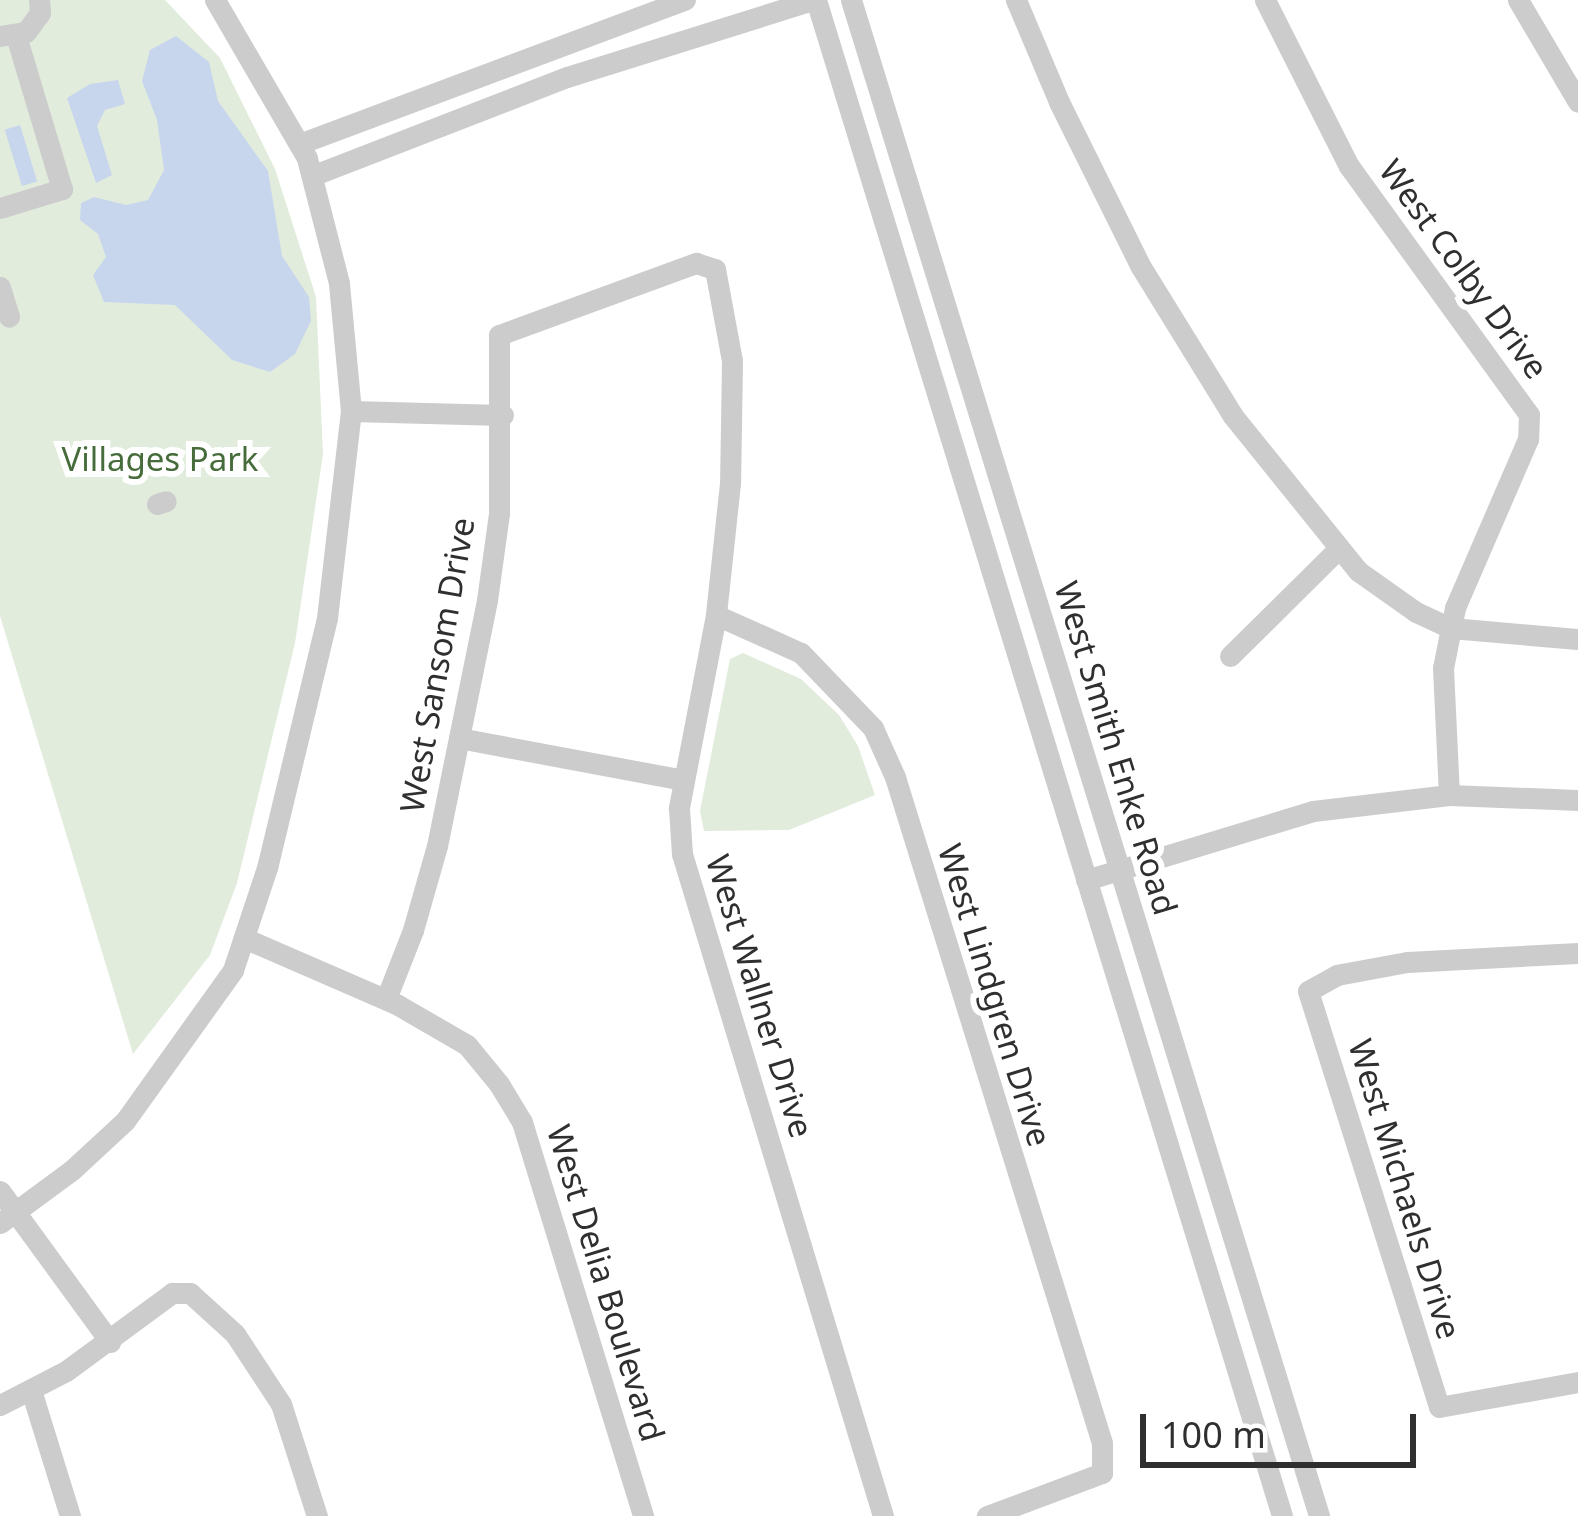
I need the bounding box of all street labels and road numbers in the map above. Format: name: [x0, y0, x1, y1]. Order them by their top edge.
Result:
street label: West Colby Drive: [1371, 152, 1557, 386]
street label: West Sansom Drive: [392, 514, 482, 816]
street label: West Smith Enke Road: [1046, 577, 1186, 919]
street label: West Lindgren Drive: [930, 839, 1060, 1151]
street label: West Wallner Drive: [698, 850, 822, 1142]
street label: West Michaels Drive: [1341, 1034, 1469, 1344]
street label: West Delia Boulevard: [539, 1120, 673, 1446]

